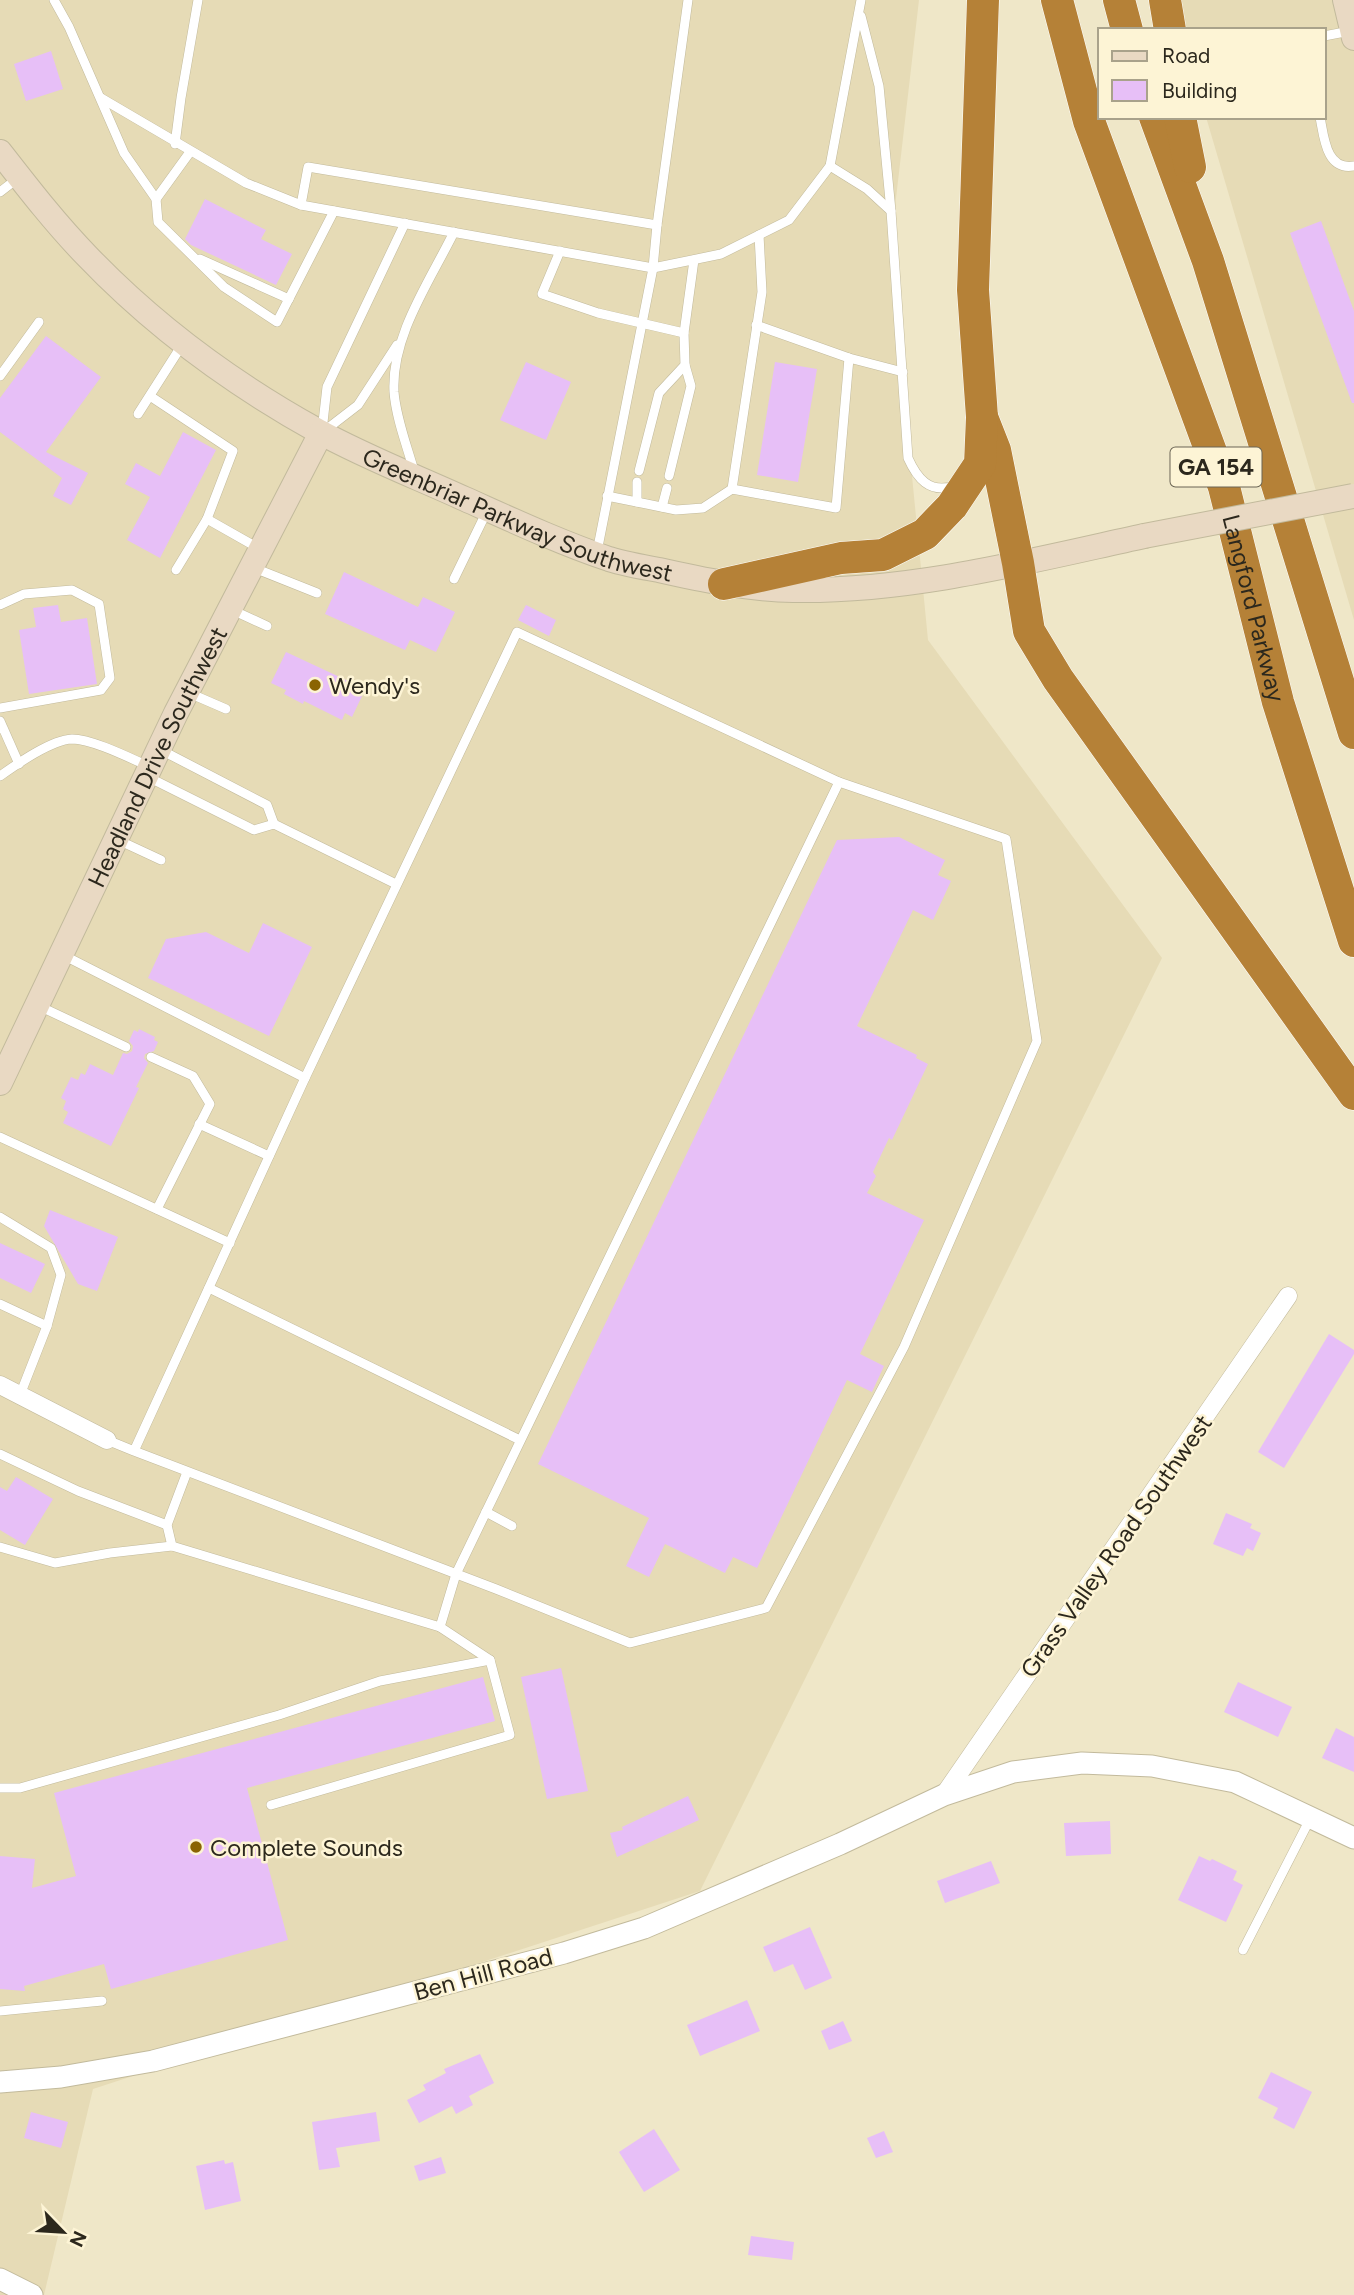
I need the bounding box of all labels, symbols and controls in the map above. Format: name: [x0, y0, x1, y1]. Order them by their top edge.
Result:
legend: [1098, 28, 1326, 119]
text: Road: [1162, 43, 1210, 68]
text: Building: [1162, 78, 1237, 103]
street label: Greenbriar Parkway Southwest: [358, 441, 676, 587]
road number: GA 154: [1170, 447, 1262, 486]
street label: Langford Parkway: [1217, 511, 1292, 705]
street label: Headland Drive Southwest: [81, 622, 233, 892]
place label: Wendy's: [329, 671, 420, 700]
marker: Wendy's: [307, 677, 323, 693]
street label: Grass Valley Road Southwest: [1014, 1409, 1218, 1683]
place label: Complete Sounds: [210, 1833, 403, 1862]
marker: Complete Sounds: [188, 1839, 204, 1855]
street label: Ben Hill Road: [410, 1942, 556, 2006]
north arrow: [28, 2197, 98, 2267]
text: N: [64, 2227, 91, 2250]

